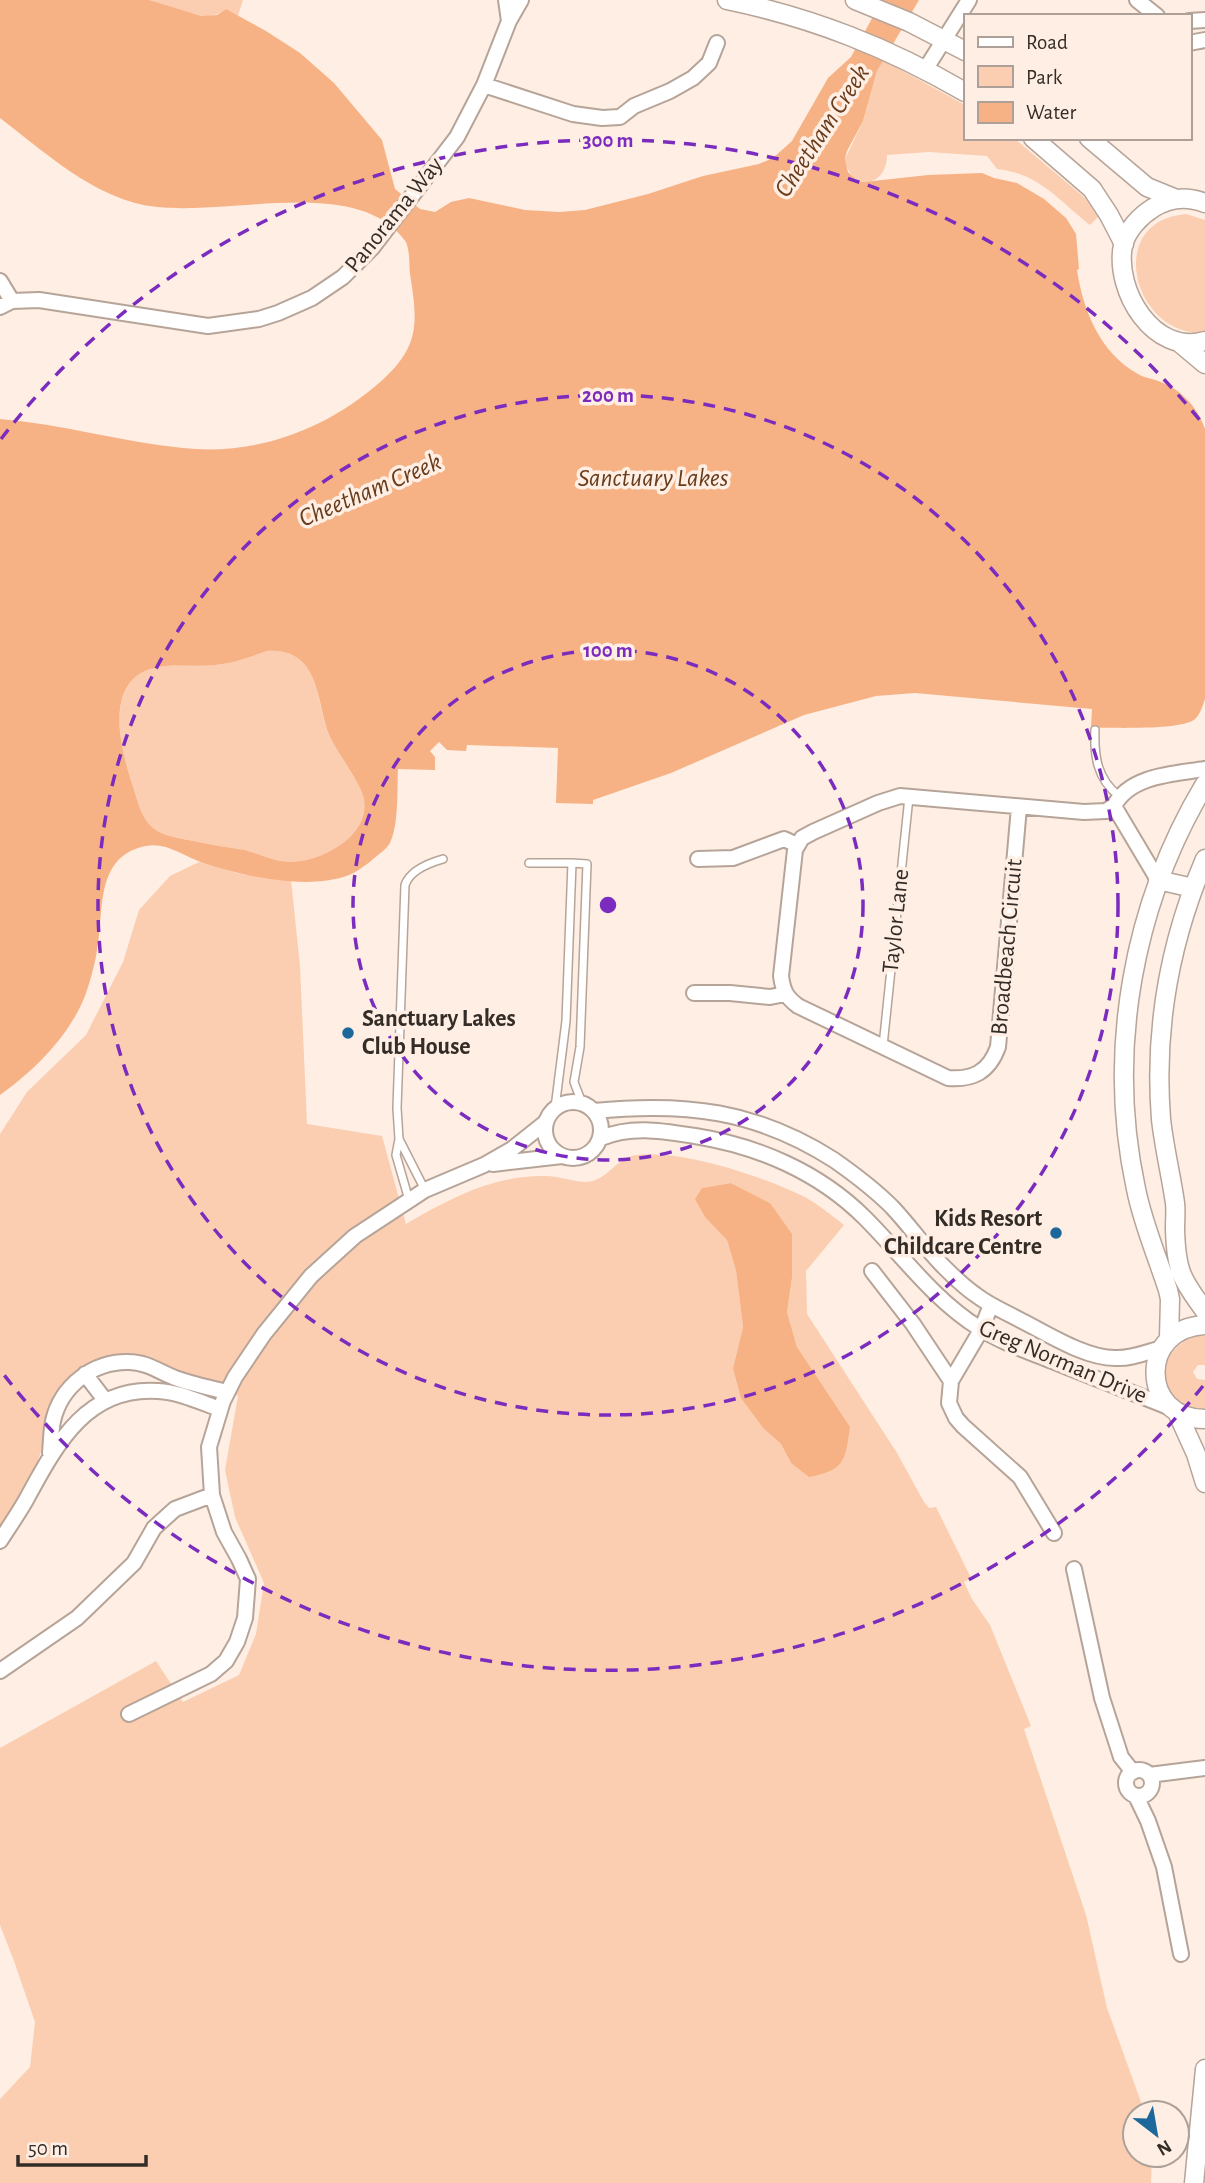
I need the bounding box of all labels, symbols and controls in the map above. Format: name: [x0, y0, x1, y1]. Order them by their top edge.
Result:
legend: [964, 14, 1191, 140]
text: Road: [1026, 32, 1068, 53]
water label: Cheetham Creek: [770, 60, 874, 202]
text: Park: [1026, 67, 1063, 88]
text: Water: [1026, 102, 1076, 123]
text: 300 m: [582, 130, 634, 151]
street label: Panorama Way: [340, 153, 448, 277]
text: 200 m: [582, 385, 634, 406]
water label: Cheetham Creek: [295, 448, 445, 532]
water label: Sanctuary Lakes: [578, 465, 728, 491]
text: 100 m: [583, 640, 633, 661]
street label: Broadbeach Circuit: [987, 858, 1027, 1036]
street label: Taylor Lane: [879, 868, 913, 974]
centre of rings: [596, 893, 620, 917]
place label: Sanctuary Lakes Club House: [362, 1007, 516, 1059]
marker: Sanctuary Lakes Club House: [340, 1025, 356, 1041]
place label: Kids Resort Childcare Centre: [884, 1207, 1042, 1259]
marker: Kids Resort Childcare Centre: [1048, 1225, 1064, 1241]
street label: Greg Norman Drive: [976, 1316, 1150, 1408]
north arrow: [1121, 2099, 1191, 2169]
scale bar: [18, 2124, 145, 2168]
text: N: [1153, 2136, 1175, 2159]
text: 50 m: [28, 2138, 68, 2159]

